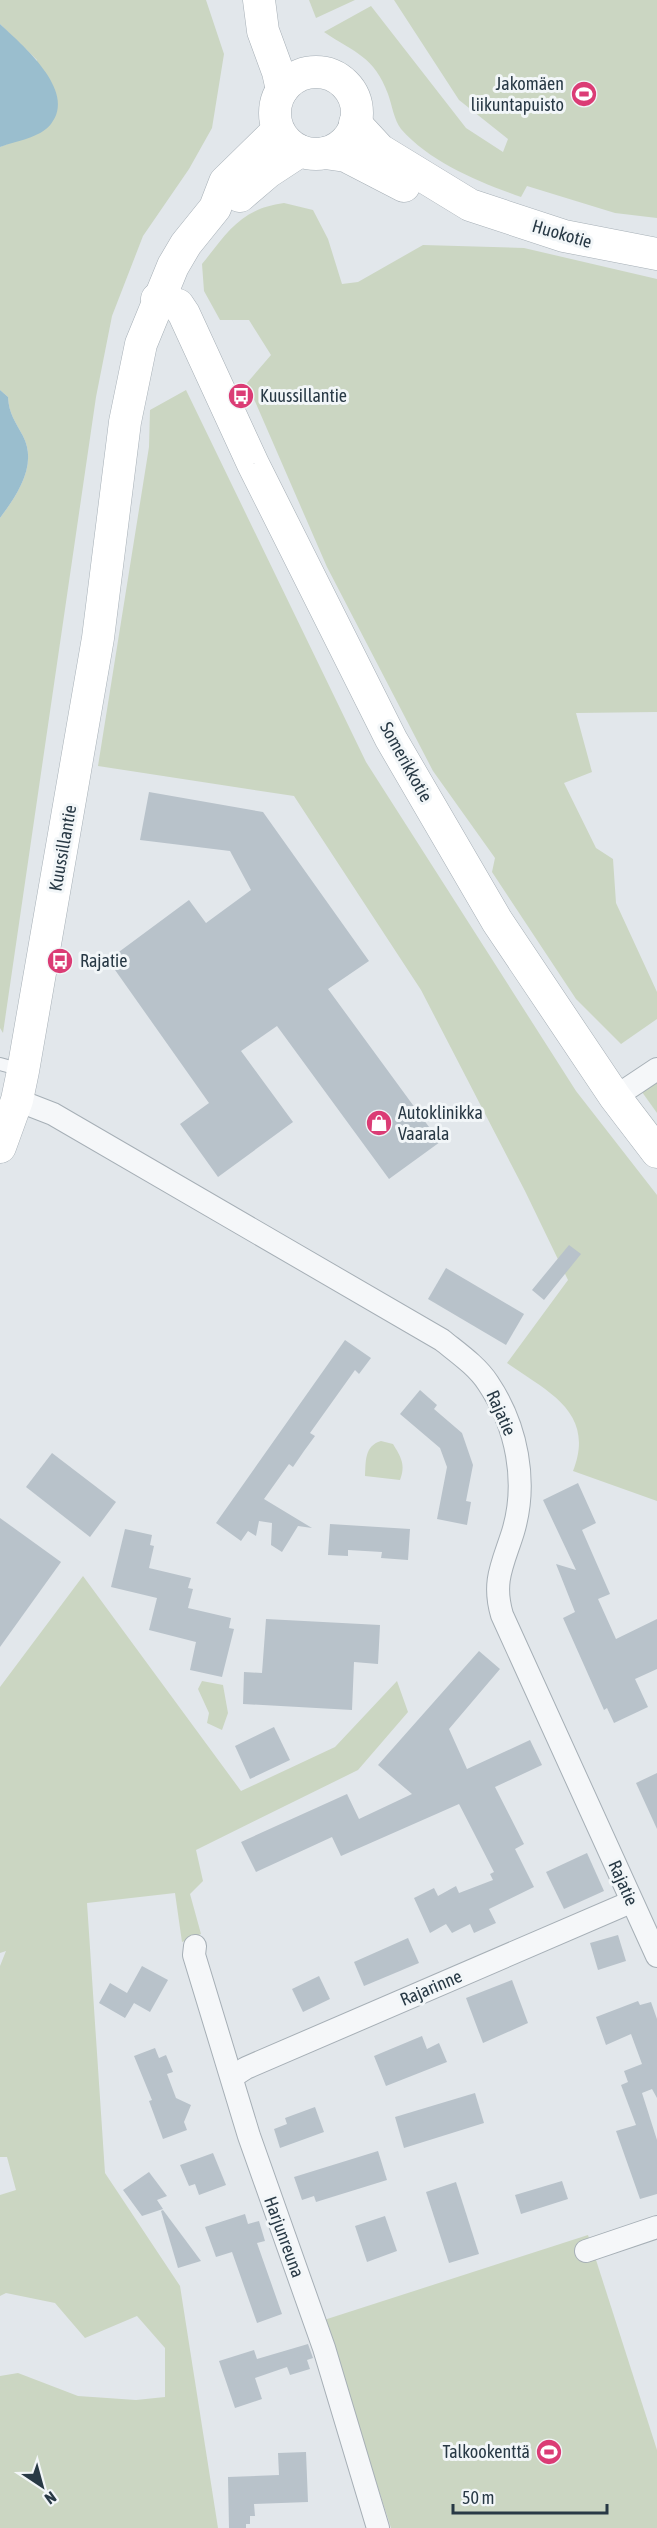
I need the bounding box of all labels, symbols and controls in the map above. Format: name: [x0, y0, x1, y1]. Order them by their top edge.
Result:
place label: Jakomäen liikuntapuisto: [471, 73, 564, 115]
sports icon: Jakomäen liikuntapuisto: [569, 79, 599, 109]
street label: Huokotie: [530, 215, 594, 252]
bus stop icon: Kuussillantie: [226, 381, 256, 411]
place label: Kuussillantie: [260, 385, 347, 406]
street label: Somerikkotie: [376, 718, 437, 805]
street label: Kuussillantie: [45, 803, 80, 893]
bus stop icon: Rajatie: [45, 946, 75, 976]
place label: Rajatie: [80, 950, 127, 971]
place label: Autoklinikka Vaarala: [398, 1102, 483, 1144]
shop icon: Autoklinikka Vaarala: [364, 1108, 394, 1138]
street label: Rajatie: [482, 1387, 521, 1439]
street label: Rajatie: [604, 1857, 643, 1909]
street label: Rajarinne: [397, 1965, 465, 2010]
street label: Harjunreuna: [260, 2193, 309, 2280]
sports icon: Talkookenttä: [534, 2437, 564, 2467]
place label: Talkookenttä: [443, 2441, 530, 2462]
north arrow: [12, 2456, 72, 2516]
scale bar: [453, 2477, 608, 2515]
text: 50 m: [462, 2487, 494, 2508]
text: N: [42, 2488, 60, 2508]

